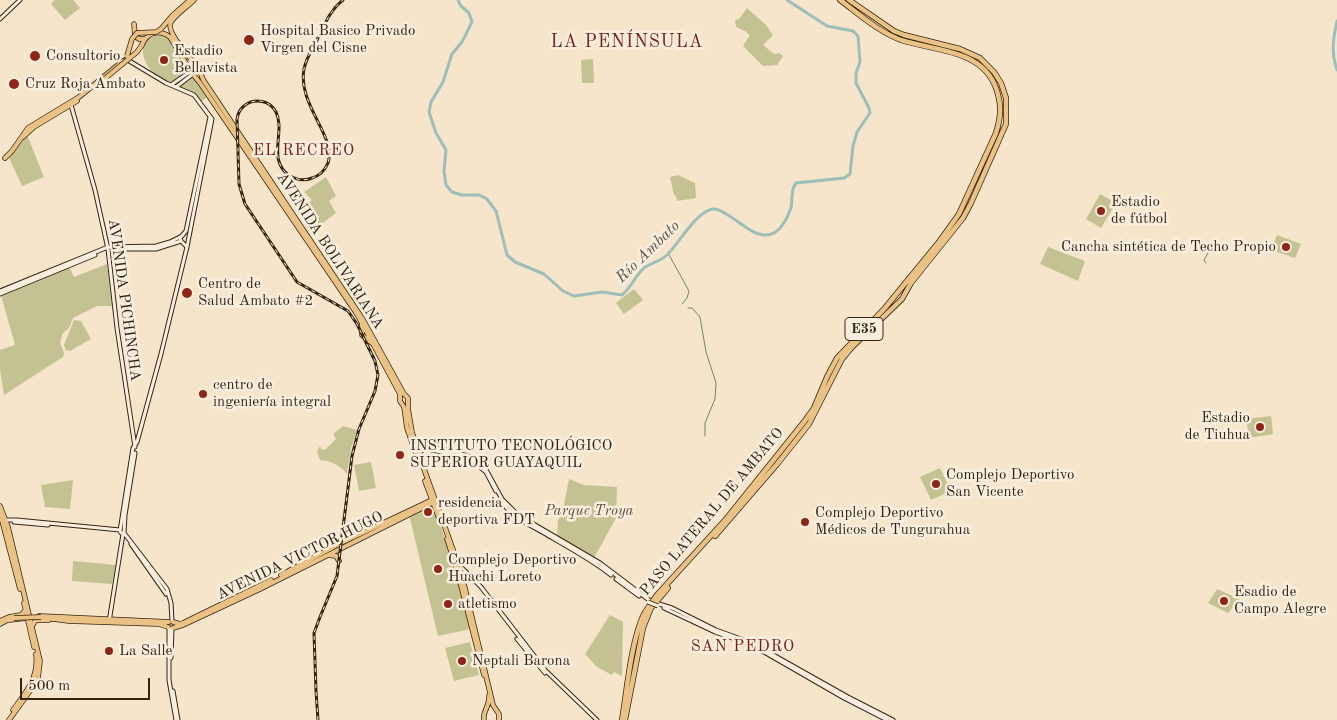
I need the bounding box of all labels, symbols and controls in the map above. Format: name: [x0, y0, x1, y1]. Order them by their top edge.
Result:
place label: Hospital Basico Privado Virgen del Cisne: [260, 22, 416, 57]
district label: LA PENÍNSULA: [549, 31, 705, 53]
marker: Hospital Basico Privado Virgen del Cisne: [242, 33, 256, 47]
place label: Estadio Bellavista: [174, 42, 237, 77]
place label: Consultorio: [46, 47, 120, 65]
marker: Consultorio: [28, 49, 42, 63]
marker: Estadio Bellavista: [158, 54, 170, 66]
place label: Cruz Roja Ambato: [25, 75, 146, 93]
marker: Cruz Roja Ambato: [7, 77, 21, 91]
district label: EL RECREO: [252, 141, 356, 161]
street label: AVENIDA BOLIVARIANA: [273, 169, 387, 333]
place label: Estadio de fútbol: [1111, 193, 1167, 228]
marker: Estadio de fútbol: [1095, 205, 1107, 217]
water label: Río Ambato: [612, 217, 684, 287]
street label: AVENIDA PICHINCHA: [104, 218, 144, 382]
place label: Cancha sintética de Techo Propio: [1061, 238, 1276, 256]
marker: Cancha sintética de Techo Propio: [1280, 241, 1292, 253]
place label: Centro de Salud Ambato #2: [198, 275, 313, 310]
marker: Centro de Salud Ambato #2: [180, 286, 194, 300]
road number: E35: [845, 318, 883, 340]
place label: centro de ingeniería integral: [213, 376, 331, 411]
marker: centro de ingeniería integral: [197, 388, 209, 400]
place label: Estadio de Tiuhua: [1185, 409, 1250, 444]
marker: Estadio de Tiuhua: [1254, 421, 1266, 433]
street label: PASO LATERAL DE AMBATO: [636, 424, 788, 600]
place label: INSTITUTO TECNOLÓGICO SUPERIOR GUAYAQUIL: [410, 437, 612, 472]
marker: INSTITUTO TECNOLÓGICO SUPERIOR GUAYAQUIL: [394, 449, 406, 461]
place label: Complejo Deportivo San Vicente: [946, 466, 1074, 501]
marker: Complejo Deportivo San Vicente: [930, 478, 942, 490]
place label: residencia deportiva FDT: [438, 494, 535, 529]
park label: Parque Troya: [544, 502, 634, 520]
place label: Complejo Deportivo Médicos de Tungurahua: [815, 504, 970, 539]
marker: residencia deportiva FDT: [422, 506, 434, 518]
street label: AVENIDA VICTOR HUGO: [214, 508, 386, 604]
marker: Complejo Deportivo Médicos de Tungurahua: [799, 516, 811, 528]
place label: Complejo Deportivo Huachi Loreto: [448, 551, 576, 586]
marker: Complejo Deportivo Huachi Loreto: [432, 563, 444, 575]
place label: Esadio de Campo Alegre: [1234, 583, 1326, 618]
place label: atletismo: [458, 595, 517, 613]
marker: Esadio de Campo Alegre: [1218, 595, 1230, 607]
marker: atletismo: [442, 598, 454, 610]
district label: SAN PEDRO: [690, 637, 796, 657]
place label: La Salle: [119, 642, 172, 660]
marker: La Salle: [103, 645, 115, 657]
place label: Neptali Barona: [472, 652, 570, 670]
marker: Neptali Barona: [456, 655, 468, 667]
scale bar: [22, 668, 152, 700]
text: 500 m: [28, 679, 70, 694]

